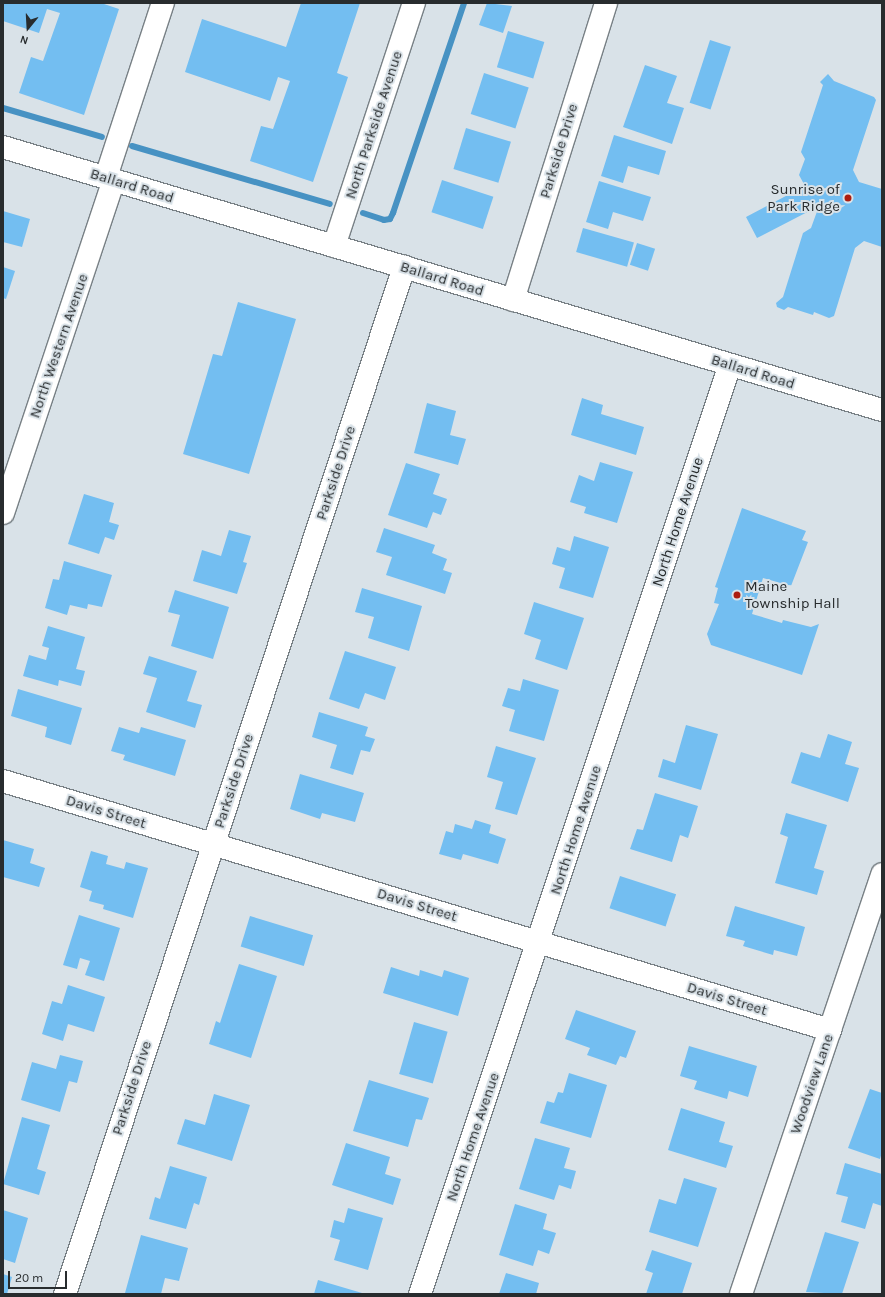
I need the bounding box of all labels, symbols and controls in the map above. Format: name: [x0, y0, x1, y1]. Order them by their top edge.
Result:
north arrow: [8, 8, 48, 48]
text: N: [18, 32, 30, 47]
street label: North Parkside Avenue: [342, 49, 406, 201]
street label: Parkside Drive: [536, 102, 582, 200]
street label: Ballard Road: [88, 165, 176, 207]
place label: Sunrise of Park Ridge: [767, 180, 840, 215]
marker: Sunrise of Park Ridge: [843, 193, 853, 203]
street label: Ballard Road: [398, 258, 486, 300]
street label: North Western Avenue: [26, 271, 92, 421]
street label: Ballard Road: [709, 351, 797, 393]
street label: Parkside Drive: [312, 424, 360, 522]
street label: North Home Avenue: [649, 455, 707, 589]
place label: Maine Township Hall: [745, 577, 840, 612]
marker: Maine Township Hall: [732, 590, 742, 600]
street label: Parkside Drive: [210, 732, 258, 830]
street label: North Home Avenue: [547, 763, 605, 897]
street label: Davis Street: [64, 791, 148, 833]
street label: Davis Street: [375, 884, 459, 926]
street label: Davis Street: [685, 978, 769, 1020]
street label: Woodview Lane: [786, 1032, 838, 1136]
street label: Parkside Drive: [108, 1039, 156, 1137]
street label: North Home Avenue: [443, 1070, 503, 1204]
scale bar: [10, 1263, 69, 1289]
text: 20 m: [15, 1271, 43, 1285]

